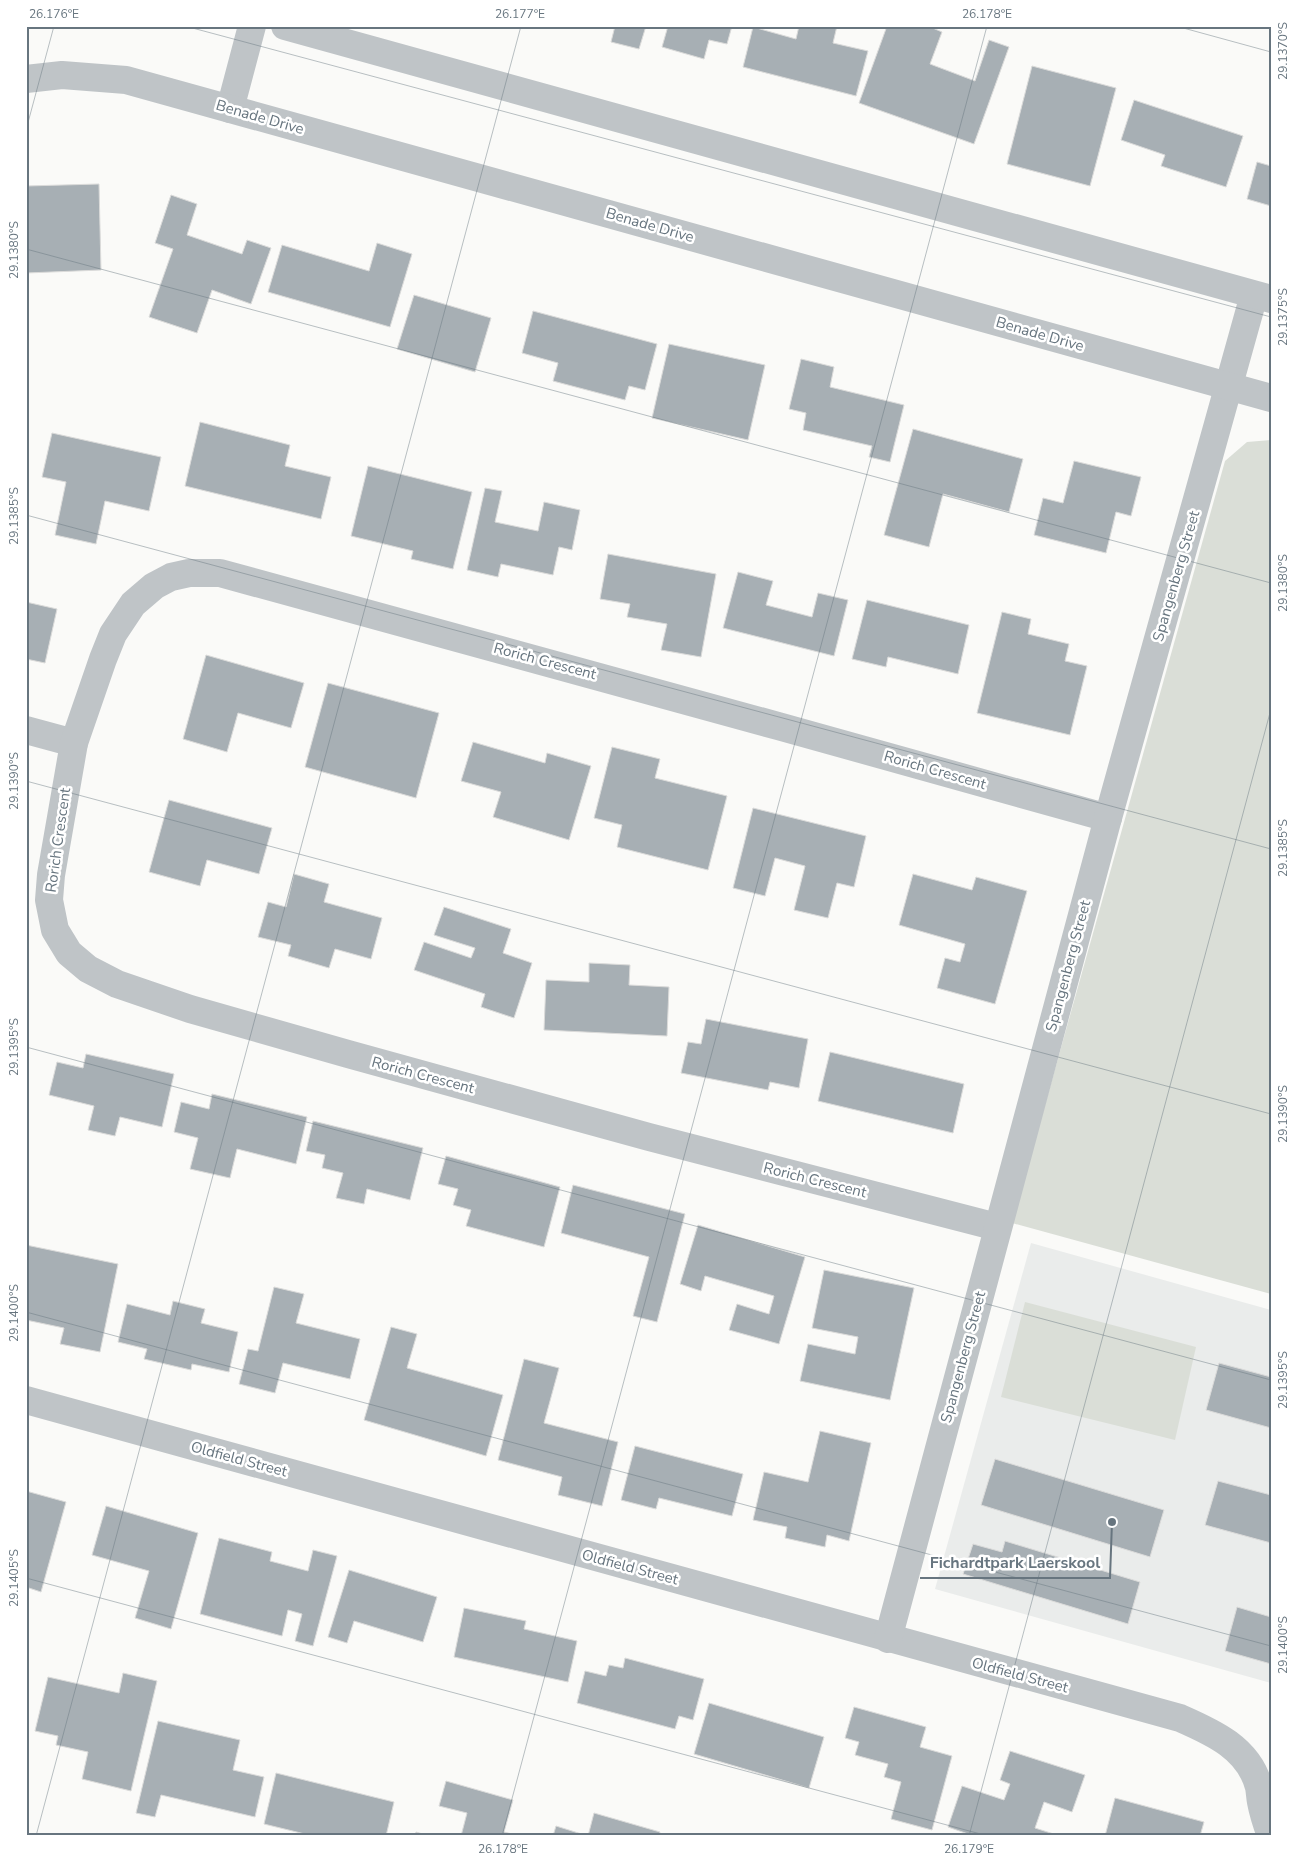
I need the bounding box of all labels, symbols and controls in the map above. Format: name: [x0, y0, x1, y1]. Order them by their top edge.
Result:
text: 26.176°E: [29, 6, 79, 22]
text: 26.177°E: [495, 6, 545, 22]
text: 26.178°E: [962, 6, 1012, 22]
text: 29.1370°S: [1275, 22, 1291, 80]
street label: Benade Drive: [214, 95, 306, 139]
street label: Benade Drive: [604, 203, 696, 247]
text: 29.1380°S: [6, 221, 22, 279]
text: 29.1375°S: [1275, 288, 1291, 346]
street label: Benade Drive: [994, 312, 1086, 356]
text: 29.1385°S: [6, 487, 22, 545]
street label: Spangenberg Street: [1148, 507, 1204, 644]
text: 29.1380°S: [1275, 554, 1291, 612]
street label: Rorich Crescent: [491, 638, 599, 685]
street label: Rorich Crescent: [882, 746, 989, 794]
text: 29.1390°S: [6, 752, 22, 810]
street label: Rorich Crescent: [41, 786, 75, 894]
text: 29.1385°S: [1275, 819, 1291, 877]
street label: Spangenberg Street: [1041, 897, 1095, 1034]
text: 29.1395°S: [6, 1018, 22, 1076]
street label: Rorich Crescent: [369, 1052, 477, 1099]
text: 29.1390°S: [1275, 1085, 1291, 1143]
street label: Rorich Crescent: [761, 1158, 869, 1203]
text: 29.1400°S: [6, 1284, 22, 1342]
street label: Spangenberg Street: [936, 1288, 990, 1425]
text: 29.1395°S: [1275, 1351, 1291, 1409]
street label: Oldfield Street: [189, 1437, 290, 1482]
street label: Oldfield Street: [580, 1545, 681, 1590]
callout: Fichardtpark Laerskool: [920, 1547, 1110, 1578]
text: 29.1405°S: [6, 1549, 22, 1607]
text: Fichardtpark Laerskool: [930, 1552, 1100, 1574]
text: 29.1400°S: [1275, 1616, 1291, 1674]
street label: Oldfield Street: [970, 1653, 1071, 1698]
text: 26.178°E: [478, 1841, 528, 1857]
text: 26.179°E: [944, 1841, 994, 1857]

